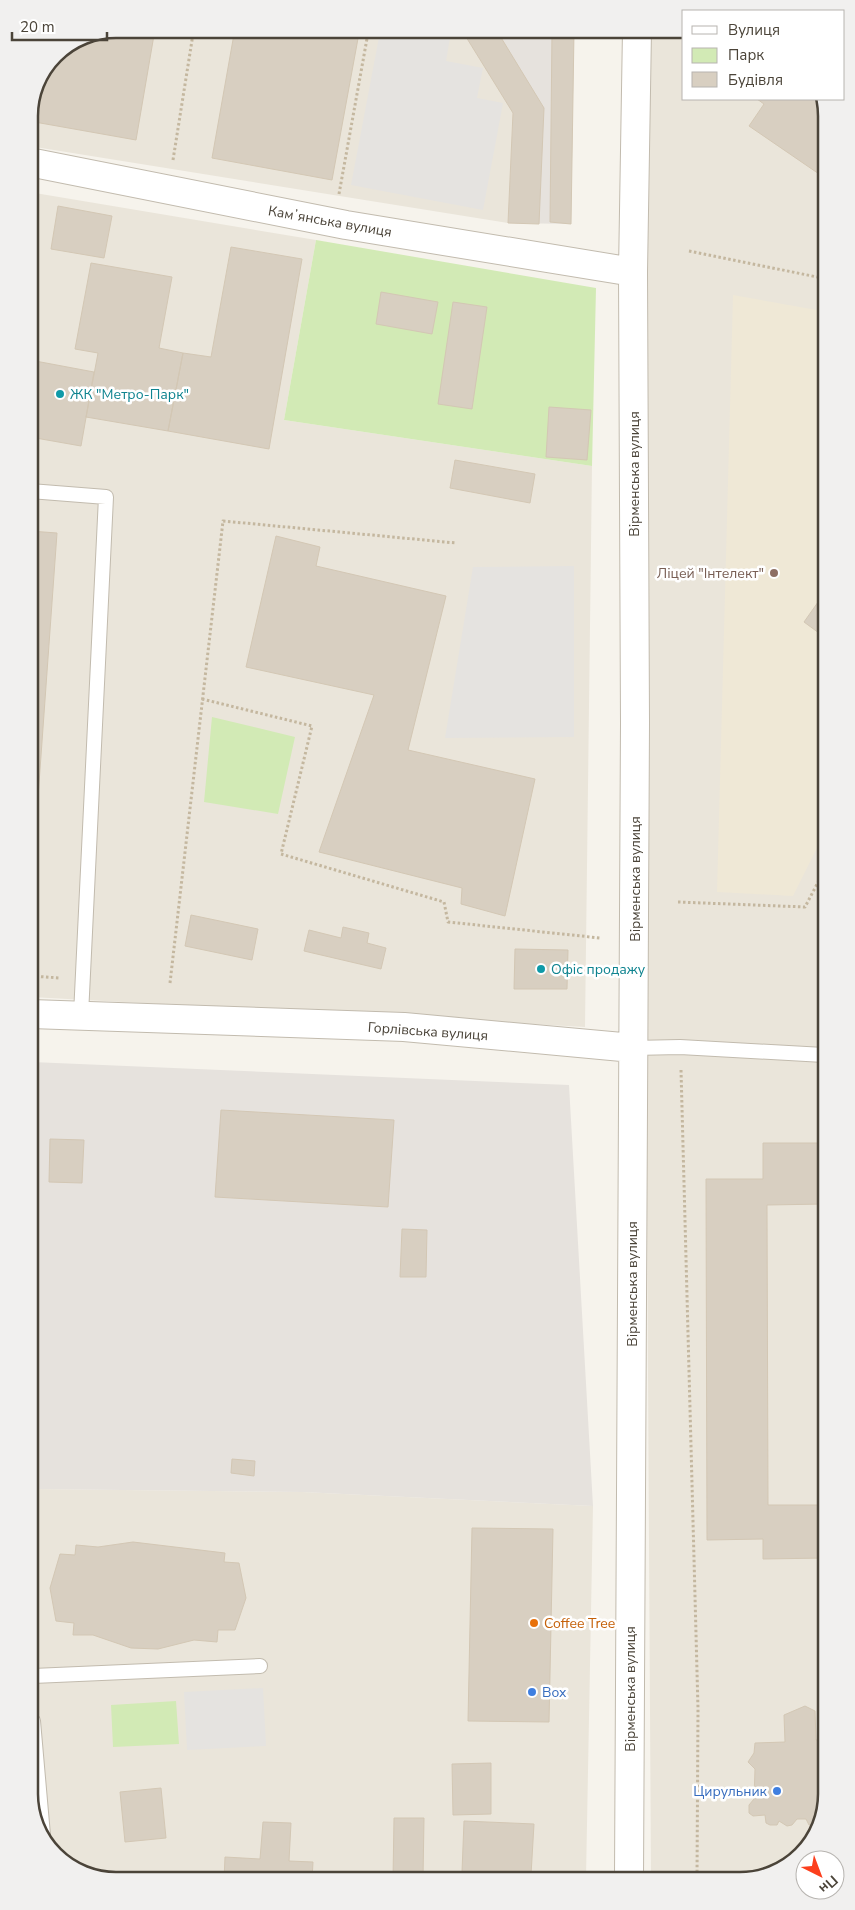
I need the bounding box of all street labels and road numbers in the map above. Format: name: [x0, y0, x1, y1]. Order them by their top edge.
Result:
street label: Камʼянська вулиця: [267, 201, 393, 242]
street label: Вірменська вулиця: [625, 411, 644, 537]
street label: Вірменська вулиця: [626, 816, 645, 942]
street label: Горлівська вулиця: [367, 1018, 489, 1045]
street label: Вірменська вулиця: [623, 1221, 642, 1347]
street label: Вірменська вулиця: [621, 1626, 640, 1752]

